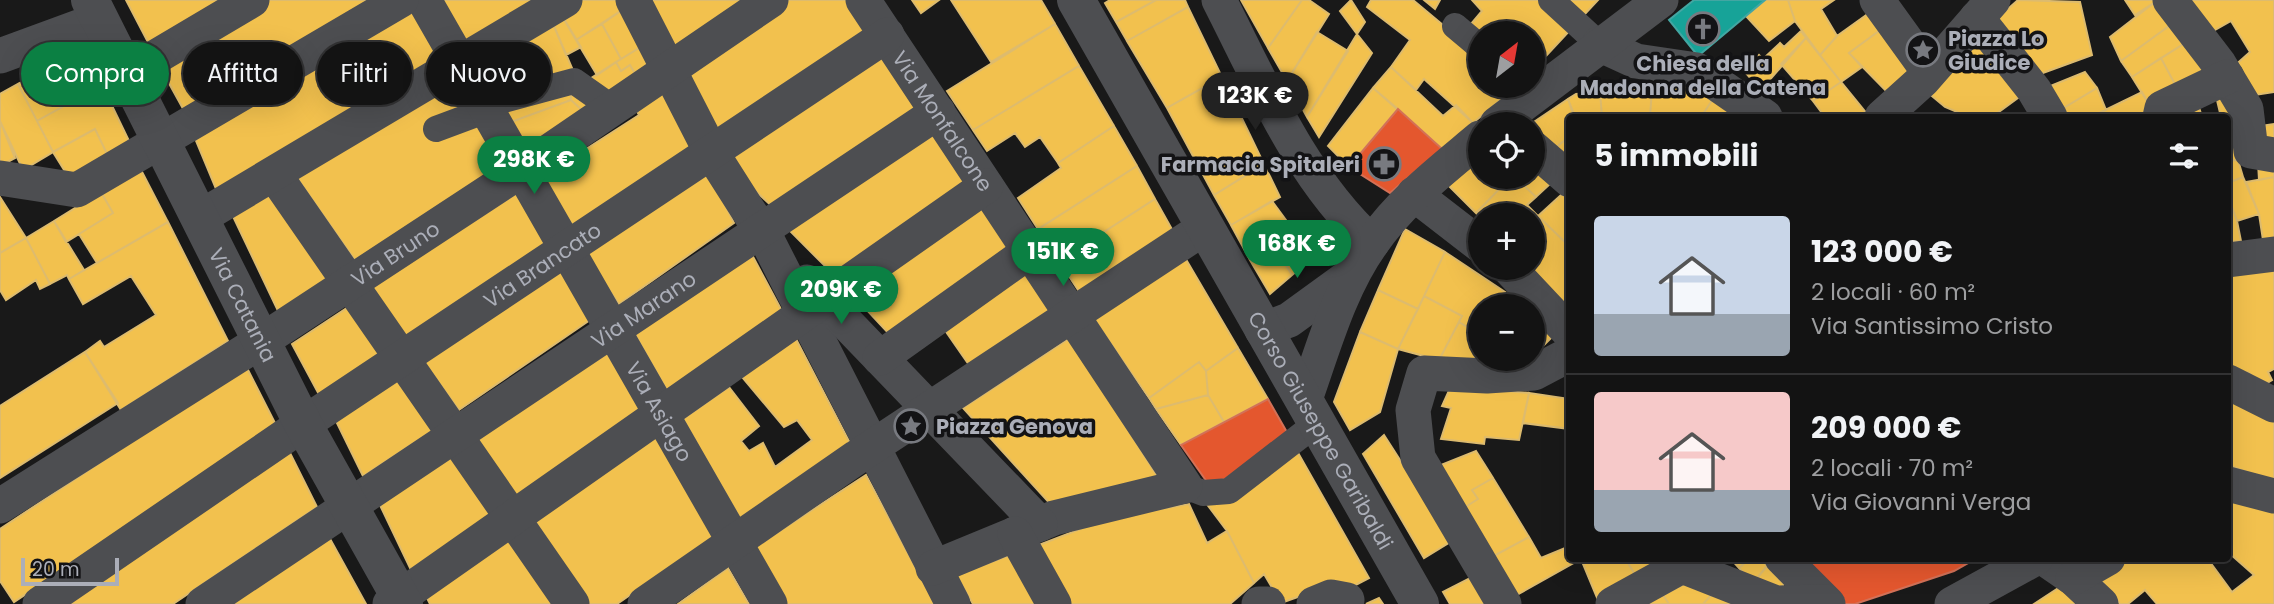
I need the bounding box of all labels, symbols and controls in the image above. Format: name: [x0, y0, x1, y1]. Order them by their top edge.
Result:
church icon: Chiesa della Madonna della Catena: [1684, 10, 1722, 48]
north arrow: [1468, 21, 1545, 98]
map controls: [1468, 21, 1545, 371]
place label: Piazza Lo Giudice: [1948, 24, 2045, 77]
place icon: Piazza Lo Giudice: [1904, 31, 1942, 69]
chip: Compra: [21, 42, 169, 105]
chip: Affitta: [183, 42, 303, 105]
chip: Filtri: [317, 42, 412, 105]
chip: Nuovo: [426, 42, 551, 105]
street label: Via Monfalcone: [886, 45, 1000, 197]
place label: Chiesa della Madonna della Catena: [1580, 49, 1826, 102]
pin: 123K €: [1198, 72, 1312, 132]
text: 123K €: [1218, 79, 1292, 111]
button: locate: [1468, 112, 1545, 189]
text: 5 immobili: [1594, 134, 1758, 177]
pin: 298K €: [477, 136, 591, 196]
icon: filters: [2165, 137, 2203, 175]
text: 298K €: [493, 143, 575, 175]
pharmacy icon: Farmacia Spitaleri: [1365, 145, 1403, 183]
place label: Farmacia Spitaleri: [1161, 150, 1360, 179]
button: +: [1468, 203, 1545, 280]
street label: Via Bruno: [345, 214, 445, 293]
street label: Via Brancato: [478, 215, 607, 314]
pin: 168K €: [1240, 220, 1354, 280]
text: 168K €: [1258, 227, 1336, 259]
pin: 151K €: [1006, 229, 1120, 288]
text: 123 000 €: [1811, 230, 1953, 273]
text: 151K €: [1027, 235, 1099, 267]
street label: Via Catania: [202, 243, 284, 367]
icon: home: [1650, 244, 1734, 328]
street label: Via Marano: [585, 264, 702, 355]
pin: 209K €: [784, 266, 898, 326]
text: 209K €: [800, 273, 882, 305]
text: 2 locali · 60 m²: [1811, 276, 1975, 308]
button: −: [1468, 294, 1545, 371]
street label: Corso Giuseppe Garibaldi: [1242, 306, 1400, 555]
text: Via Santissimo Cristo: [1811, 310, 2053, 342]
street label: Via Asiago: [619, 356, 700, 467]
text: 209 000 €: [1811, 406, 1961, 449]
place icon: Piazza Genova: [892, 407, 930, 445]
place label: Piazza Genova: [936, 412, 1093, 441]
icon: home: [1650, 420, 1734, 504]
text: 2 locali · 70 m²: [1811, 452, 1973, 484]
text: Via Giovanni Verga: [1811, 486, 2031, 518]
scale bar: [21, 555, 119, 587]
text: 20 m: [32, 556, 80, 583]

